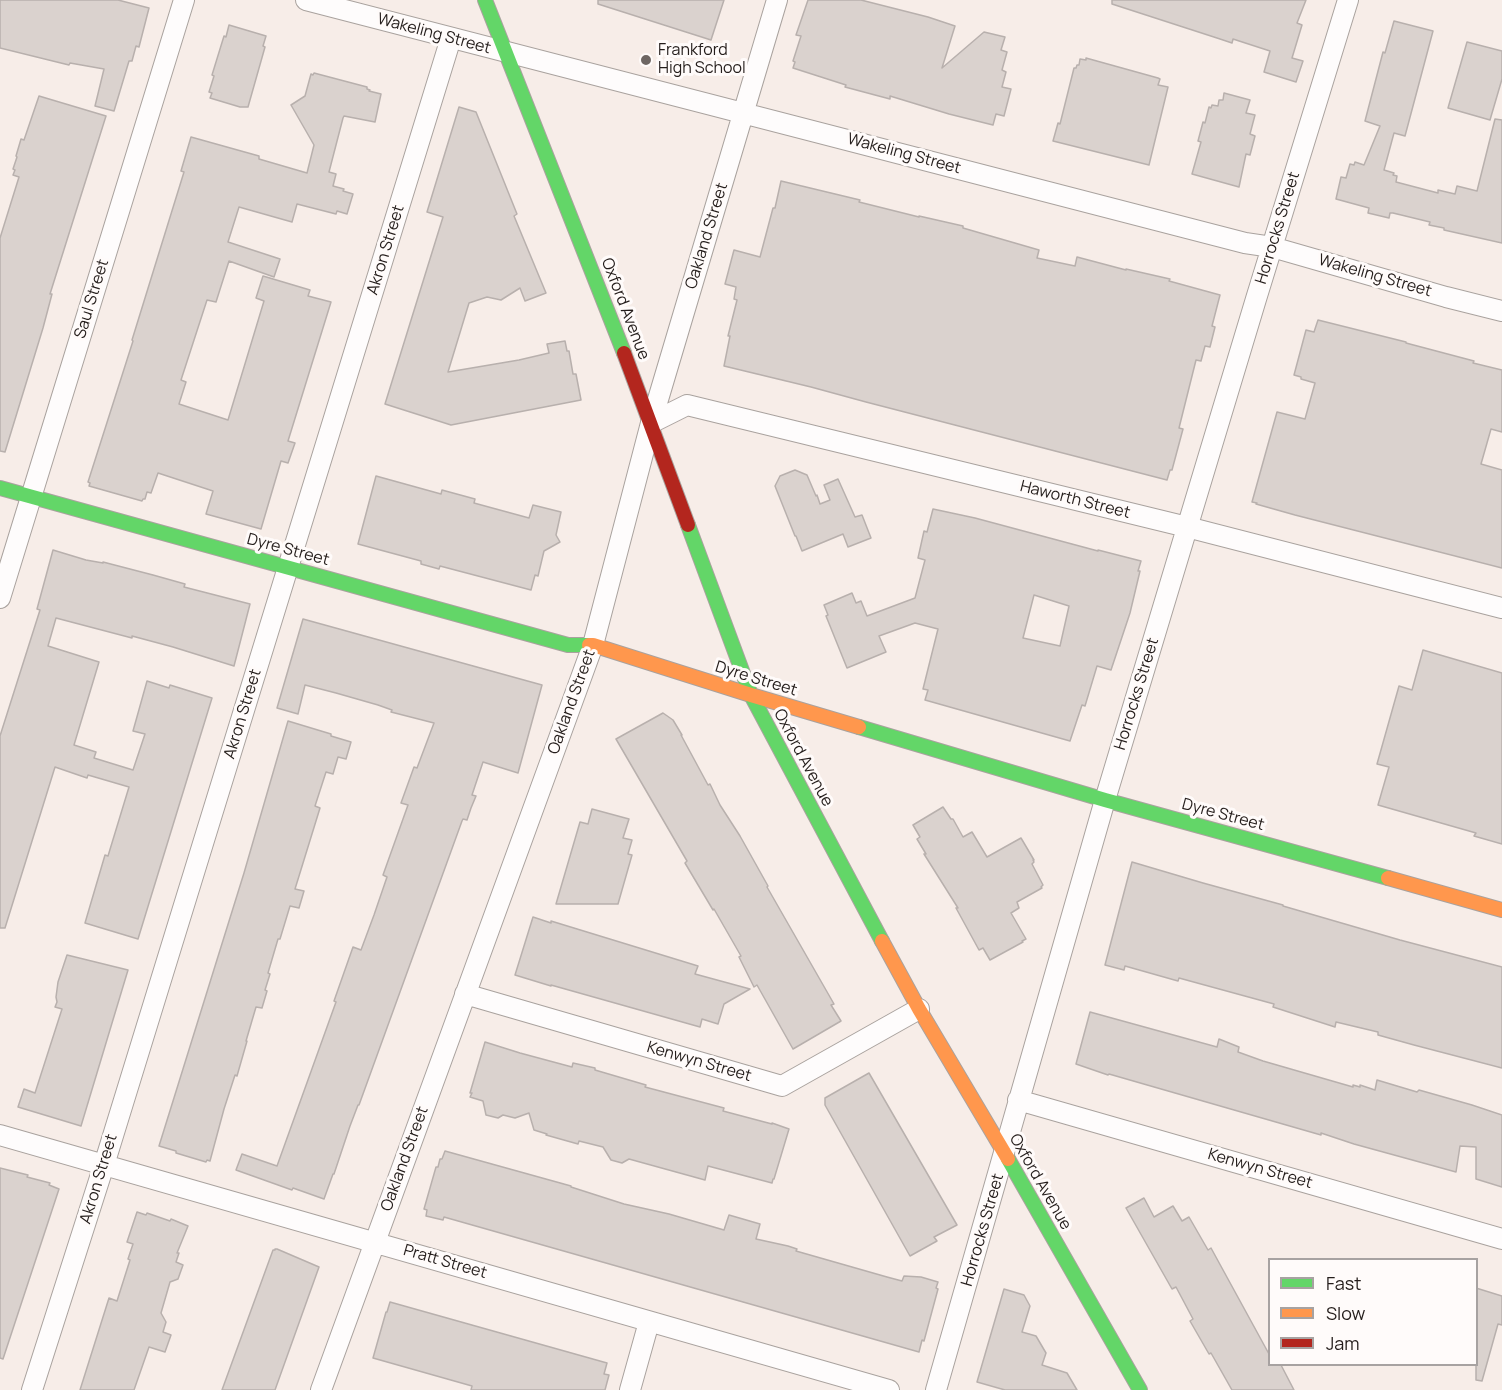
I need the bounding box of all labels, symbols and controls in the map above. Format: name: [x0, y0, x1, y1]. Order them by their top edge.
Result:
street label: Wakeling Street: [375, 10, 493, 58]
place label: Frankford High School: [658, 41, 746, 79]
marker: Frankford High School: [639, 53, 653, 67]
street label: Wakeling Street: [845, 130, 963, 178]
street label: Horrocks Street: [1252, 169, 1304, 287]
street label: Oakland Street: [682, 181, 732, 291]
street label: Akron Street: [363, 203, 409, 297]
street label: Wakeling Street: [1316, 251, 1434, 301]
street label: Oxford Avenue: [597, 255, 653, 363]
street label: Saul Street: [71, 257, 113, 341]
street label: Haworth Street: [1018, 477, 1132, 523]
street label: Dyre Street: [245, 530, 331, 570]
street label: Horrocks Street: [1111, 635, 1163, 753]
street label: Oakland Street: [544, 647, 600, 757]
street label: Dyre Street: [713, 657, 799, 701]
street label: Akron Street: [220, 667, 266, 761]
street label: Oxford Avenue: [769, 706, 837, 810]
street label: Dyre Street: [1180, 795, 1266, 835]
street label: Kenwyn Street: [645, 1038, 753, 1086]
street label: Oakland Street: [377, 1104, 433, 1214]
street label: Oxford Avenue: [1005, 1131, 1075, 1233]
street label: Akron Street: [76, 1132, 122, 1226]
street label: Kenwyn Street: [1206, 1145, 1314, 1193]
street label: Horrocks Street: [958, 1171, 1008, 1289]
street label: Pratt Street: [401, 1241, 489, 1283]
legend: [1268, 1258, 1478, 1366]
text: Fast: [1326, 1271, 1361, 1295]
text: Slow: [1326, 1301, 1365, 1325]
text: Jam: [1326, 1331, 1360, 1355]

